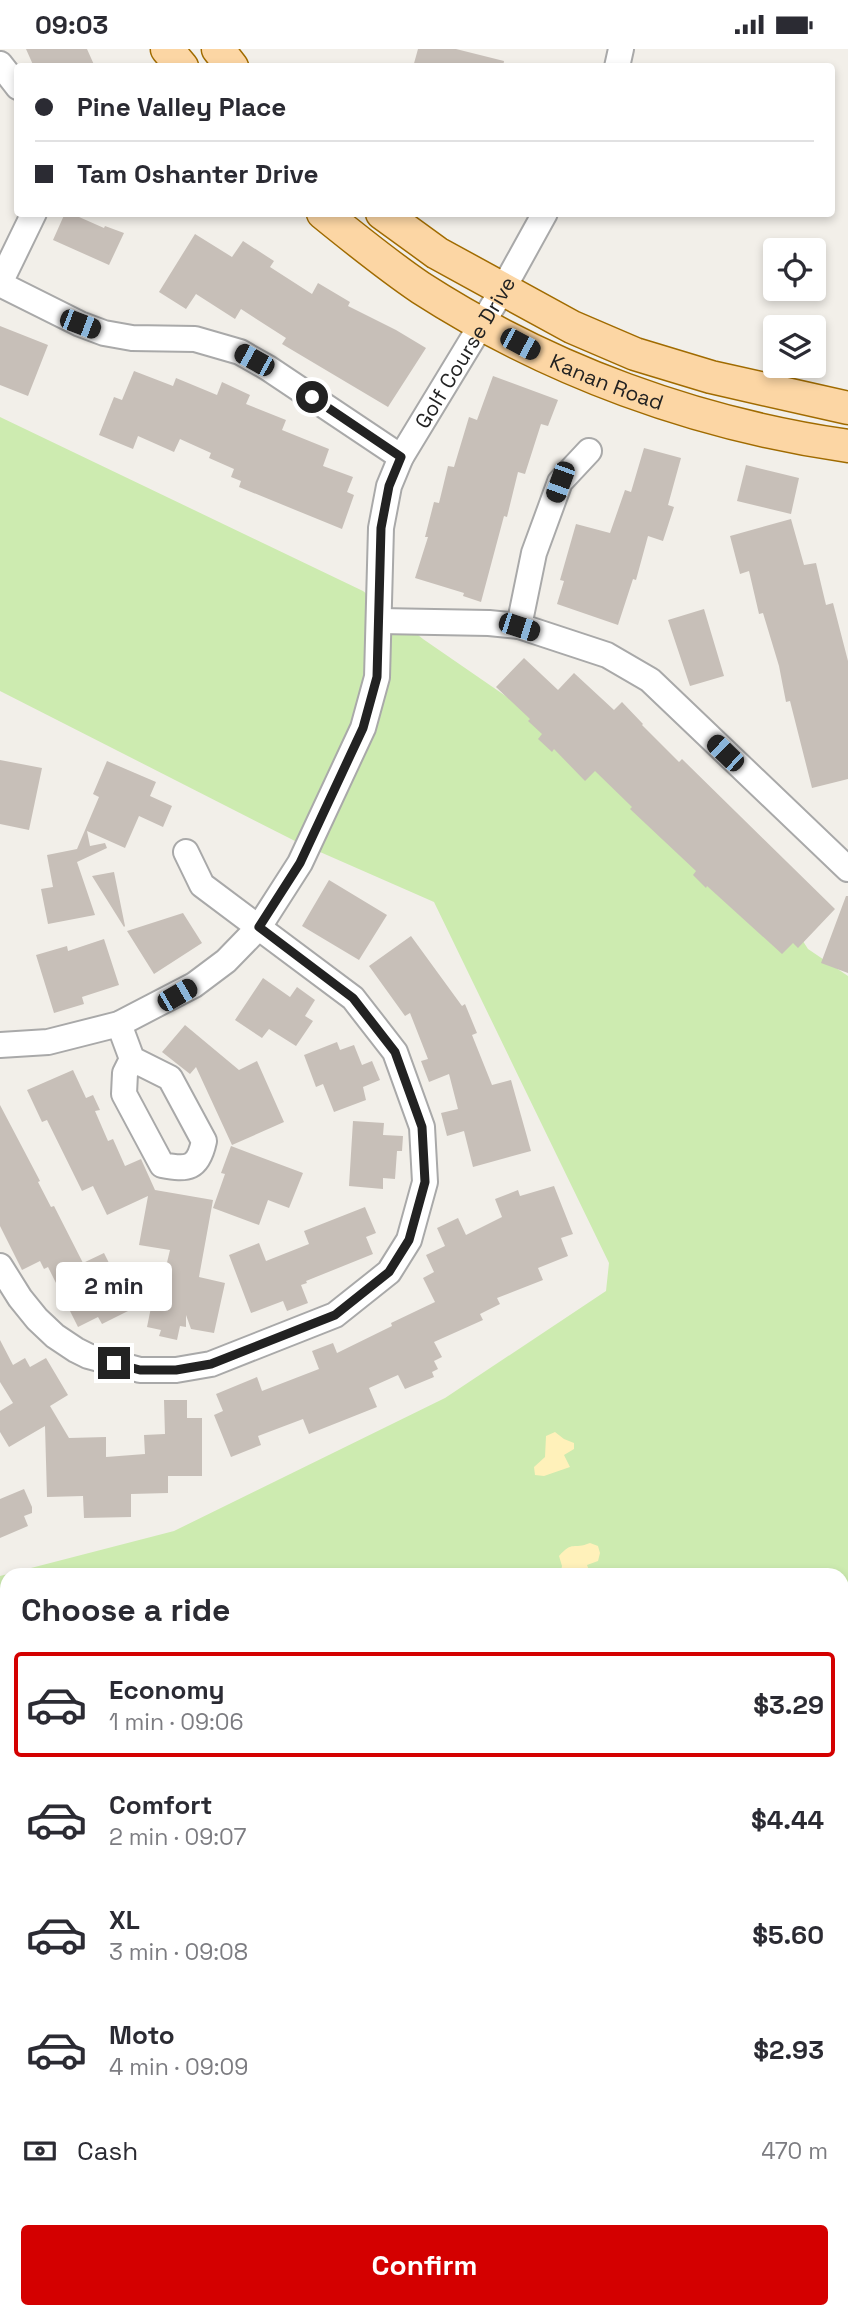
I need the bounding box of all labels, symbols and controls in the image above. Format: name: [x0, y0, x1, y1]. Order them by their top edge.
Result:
text: 09:03: [35, 8, 108, 42]
text: Pine Valley Place: [77, 90, 286, 124]
text: Tam Oshanter Drive: [77, 157, 319, 191]
map controls: [763, 238, 826, 378]
button: locate: [763, 238, 826, 301]
street label: Golf Course Drive: [408, 271, 521, 433]
car: [57, 307, 104, 341]
button: layers: [763, 315, 826, 378]
car: [497, 325, 544, 363]
car: [231, 341, 278, 379]
street label: Kanan Road: [546, 347, 667, 416]
route start: [296, 381, 328, 413]
car: [543, 459, 578, 505]
car: [496, 611, 543, 643]
car: [703, 731, 748, 775]
car: [154, 975, 201, 1015]
callout: 2 min: [56, 1261, 172, 1311]
text: 2 min: [84, 1271, 144, 1301]
route end: [98, 1347, 130, 1379]
text: Choose a ride: [21, 1590, 231, 1630]
icon: car: [25, 1673, 88, 1736]
text: Economy: [109, 1673, 225, 1707]
text: $3.29: [753, 1688, 824, 1722]
text: 1 min · 09:06: [109, 1707, 244, 1737]
icon: car: [25, 1788, 88, 1851]
text: Comfort: [109, 1788, 212, 1822]
text: $4.44: [751, 1803, 824, 1837]
text: 2 min · 09:07: [109, 1822, 246, 1852]
icon: car: [25, 1903, 88, 1966]
text: XL: [109, 1903, 140, 1937]
text: $5.60: [752, 1918, 824, 1952]
text: 3 min · 09:08: [109, 1937, 248, 1967]
icon: car: [25, 2018, 88, 2081]
text: Moto: [109, 2018, 175, 2052]
text: $2.93: [753, 2033, 824, 2067]
text: 4 min · 09:09: [109, 2052, 248, 2082]
icon: cash: [21, 2132, 59, 2170]
text: Cash: [77, 2134, 138, 2168]
text: 470 m: [761, 2136, 828, 2166]
button: Confirm: [21, 2225, 828, 2305]

